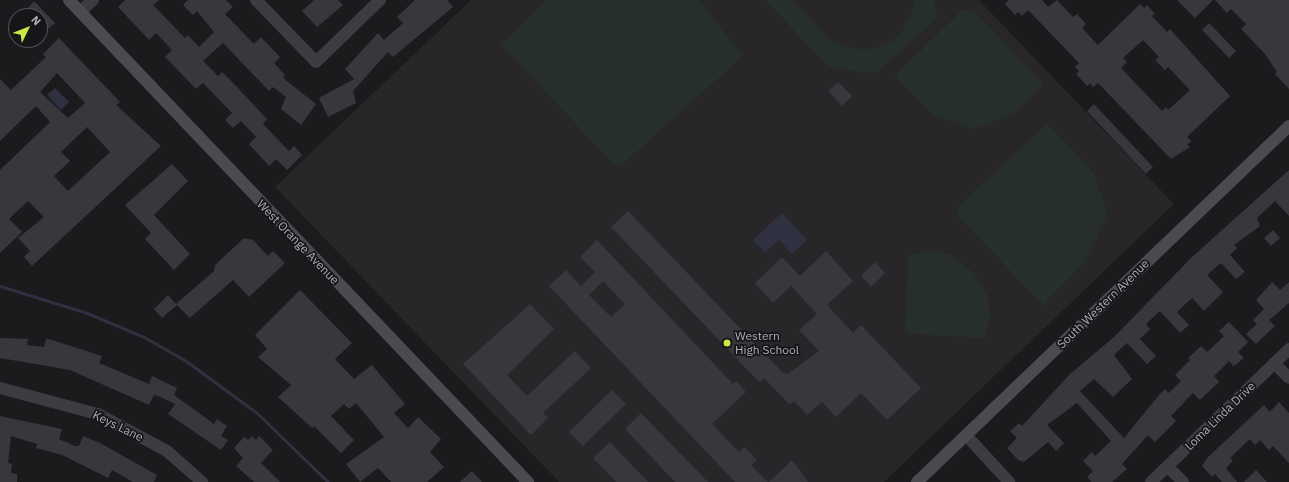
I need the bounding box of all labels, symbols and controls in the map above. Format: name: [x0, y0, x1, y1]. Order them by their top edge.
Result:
north arrow: [8, 8, 48, 48]
text: N: [28, 13, 44, 28]
street label: West Orange Avenue: [254, 197, 342, 287]
street label: South Western Avenue: [1054, 256, 1152, 352]
place label: Western High School: [735, 329, 799, 357]
marker: Western High School: [722, 338, 732, 348]
street label: Loma Linda Drive: [1182, 379, 1258, 453]
street label: Keys Lane: [90, 408, 146, 444]

